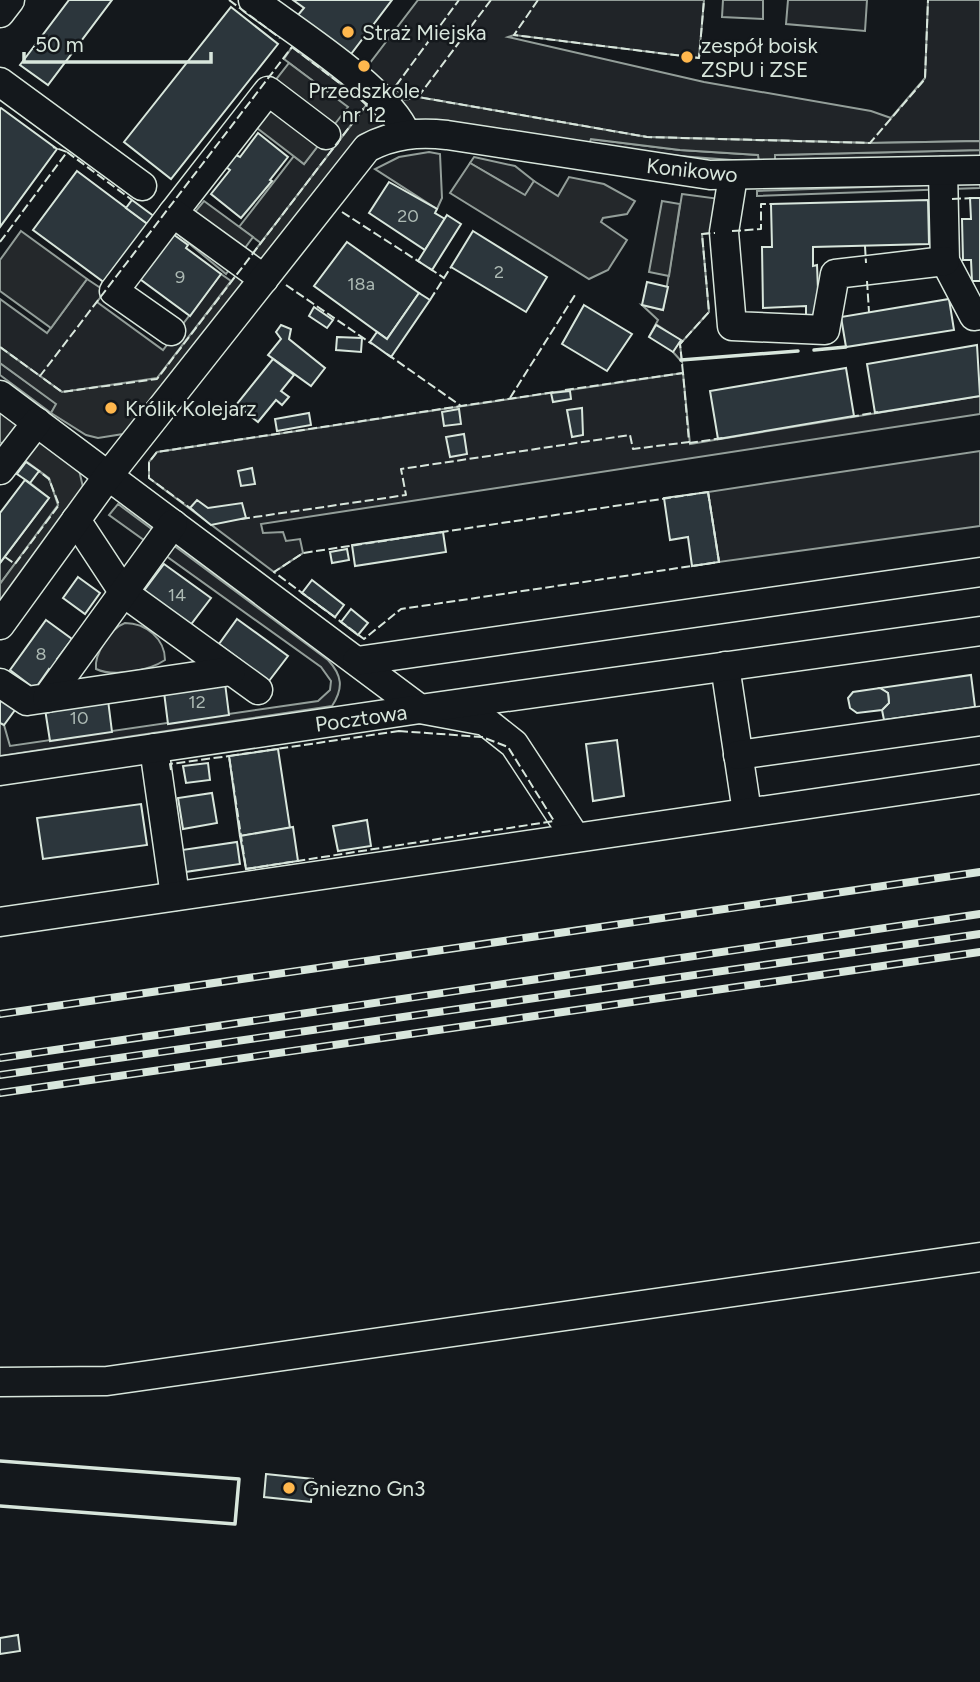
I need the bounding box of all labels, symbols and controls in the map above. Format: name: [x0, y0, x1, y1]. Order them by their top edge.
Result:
place label: Straż Miejska: [362, 20, 486, 45]
scale bar: [24, 21, 212, 65]
marker: Straż Miejska: [340, 24, 356, 40]
text: 50 m: [35, 32, 84, 57]
place label: zespół boisk ZSPU i ZSE: [701, 33, 818, 82]
marker: zespół boisk ZSPU i ZSE: [679, 49, 695, 65]
marker: Przedszkole nr 12: [356, 58, 372, 74]
place label: Przedszkole nr 12: [308, 78, 420, 127]
street label: Konikowo: [645, 153, 739, 187]
house number: 20: [397, 205, 419, 227]
house number: 2: [494, 261, 504, 283]
house number: 9: [175, 266, 185, 288]
house number: 18a: [347, 273, 375, 295]
place label: Królik Kolejarz: [125, 396, 257, 421]
marker: Królik Kolejarz: [103, 400, 119, 416]
house number: 14: [168, 584, 186, 606]
house number: 8: [35, 643, 47, 665]
house number: 12: [188, 691, 206, 713]
street label: Pocztowa: [313, 699, 409, 737]
house number: 10: [70, 707, 88, 729]
place label: Gniezno Gn3: [303, 1476, 426, 1501]
marker: Gniezno Gn3: [281, 1480, 297, 1496]

